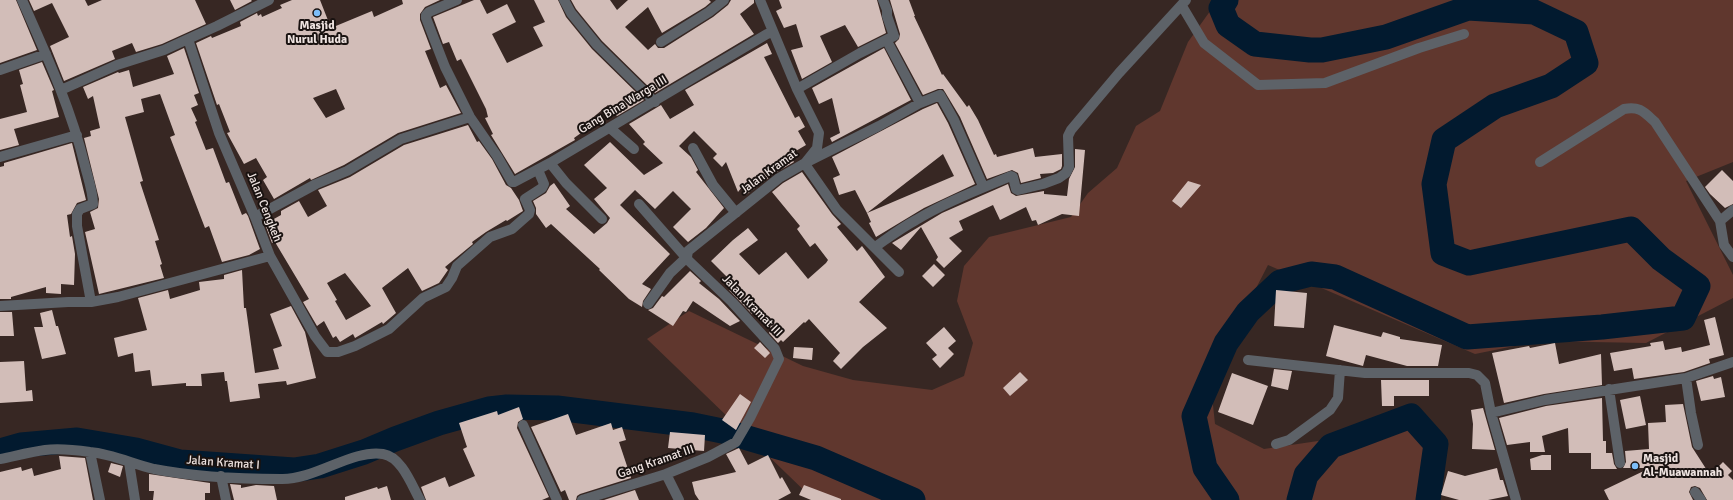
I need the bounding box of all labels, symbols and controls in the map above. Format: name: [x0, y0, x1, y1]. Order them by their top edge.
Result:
marker: Masjid Nurul Huda: [312, 8, 322, 18]
place label: Masjid Nurul Huda: [287, 19, 347, 47]
street label: Gang Bina Warga III: [576, 73, 670, 137]
street label: Jalan Kramat: [738, 146, 800, 198]
street label: Jalan Cengkeh: [243, 170, 285, 244]
street label: Jalan Kramat III: [719, 272, 785, 340]
street label: Gang Kramat III: [616, 442, 696, 482]
place label: Masjid Al-Muawannah: [1643, 452, 1722, 480]
street label: Jalan Kramat I: [186, 453, 260, 473]
marker: Masjid Al-Muawannah: [1630, 461, 1640, 471]

